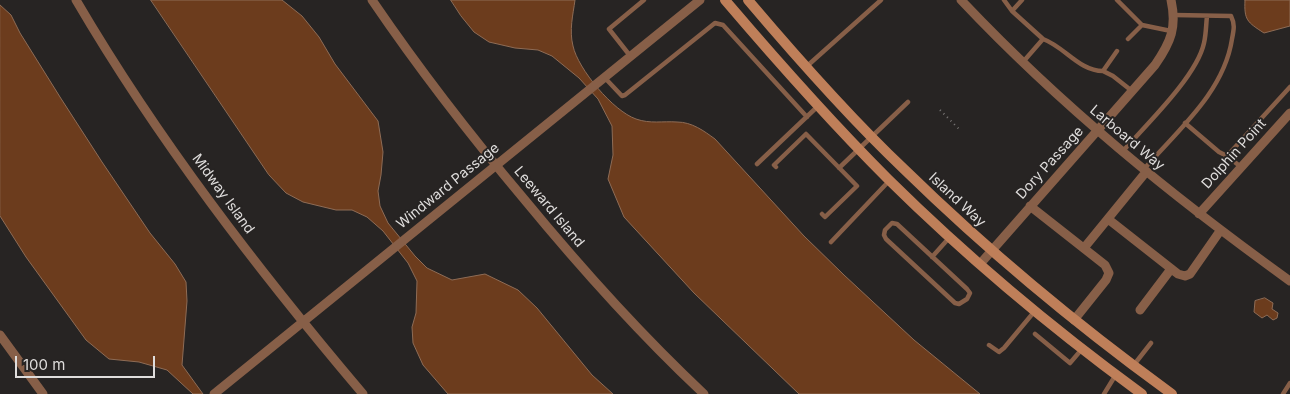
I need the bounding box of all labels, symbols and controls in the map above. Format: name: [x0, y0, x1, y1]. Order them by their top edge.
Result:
street label: Larboard Way: [1086, 102, 1168, 174]
street label: Dolphin Point: [1198, 116, 1270, 192]
street label: Dory Passage: [1013, 123, 1087, 203]
street label: Windward Passage: [393, 139, 503, 233]
street label: Midway Island: [188, 151, 258, 237]
street label: Leeward Island: [510, 163, 588, 251]
street label: Island Way: [925, 169, 989, 231]
scale bar: [18, 346, 158, 378]
text: 100 m: [23, 355, 65, 374]

